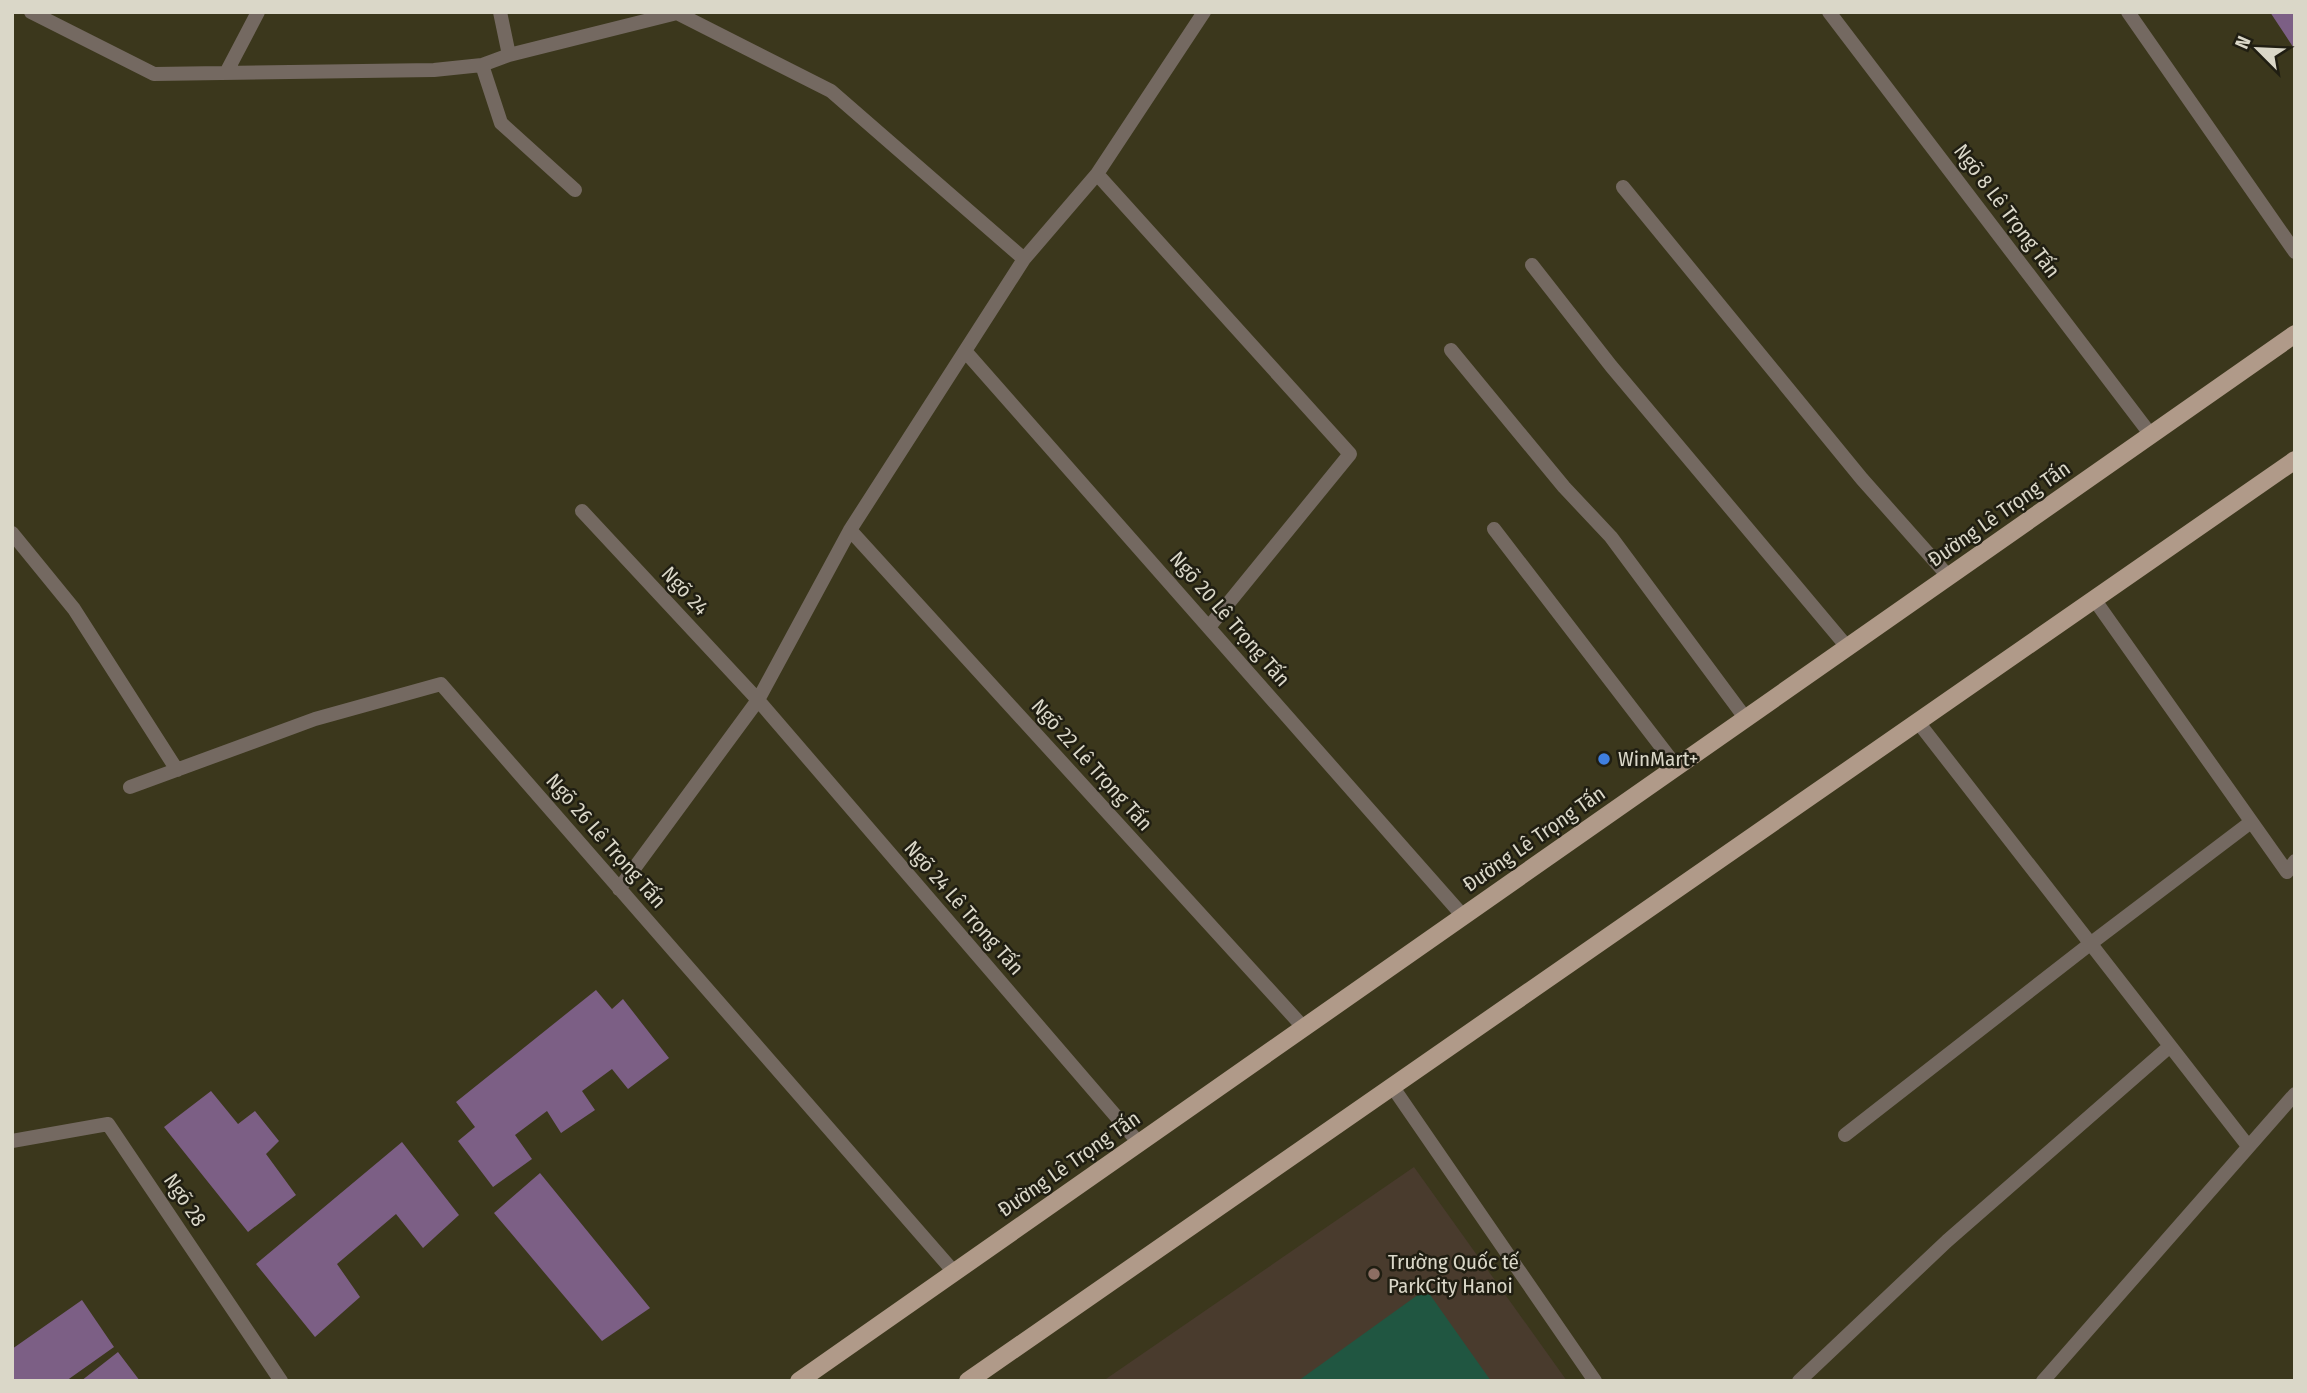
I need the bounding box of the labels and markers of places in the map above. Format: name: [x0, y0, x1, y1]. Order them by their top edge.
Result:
place label: WinMart+: [1618, 746, 1698, 772]
marker: WinMart+: [1596, 751, 1612, 767]
place label: Trường Quốc tế ParkCity Hanoi: [1388, 1249, 1520, 1299]
marker: Trường Quốc tế ParkCity Hanoi: [1366, 1266, 1382, 1282]

